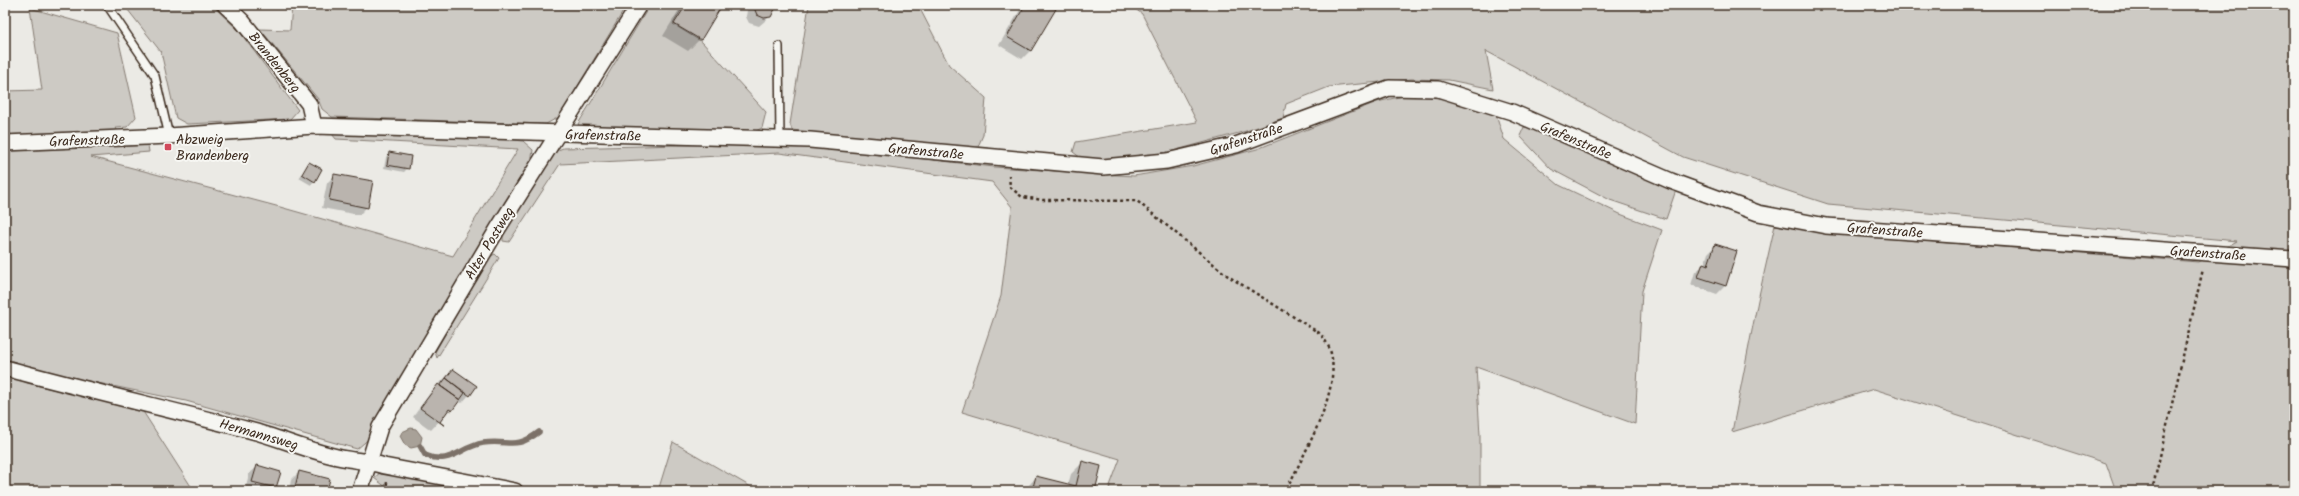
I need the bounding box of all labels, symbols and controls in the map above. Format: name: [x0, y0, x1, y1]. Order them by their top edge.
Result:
street label: Brandenberg: [243, 27, 306, 98]
street label: Grafenstraße: [1536, 116, 1615, 166]
street label: Grafenstraße: [1207, 118, 1286, 162]
street label: Grafenstraße: [565, 124, 642, 148]
street label: Grafenstraße: [49, 129, 126, 153]
place label: Abzweig Brandenberg: [176, 129, 249, 167]
street label: Grafenstraße: [887, 138, 965, 166]
marker: Abzweig Brandenberg: [163, 142, 173, 152]
street label: Alter Postweg: [459, 203, 520, 284]
street label: Grafenstraße: [1846, 217, 1924, 245]
street label: Grafenstraße: [2169, 240, 2247, 268]
street label: Hermannsweg: [217, 413, 301, 457]

